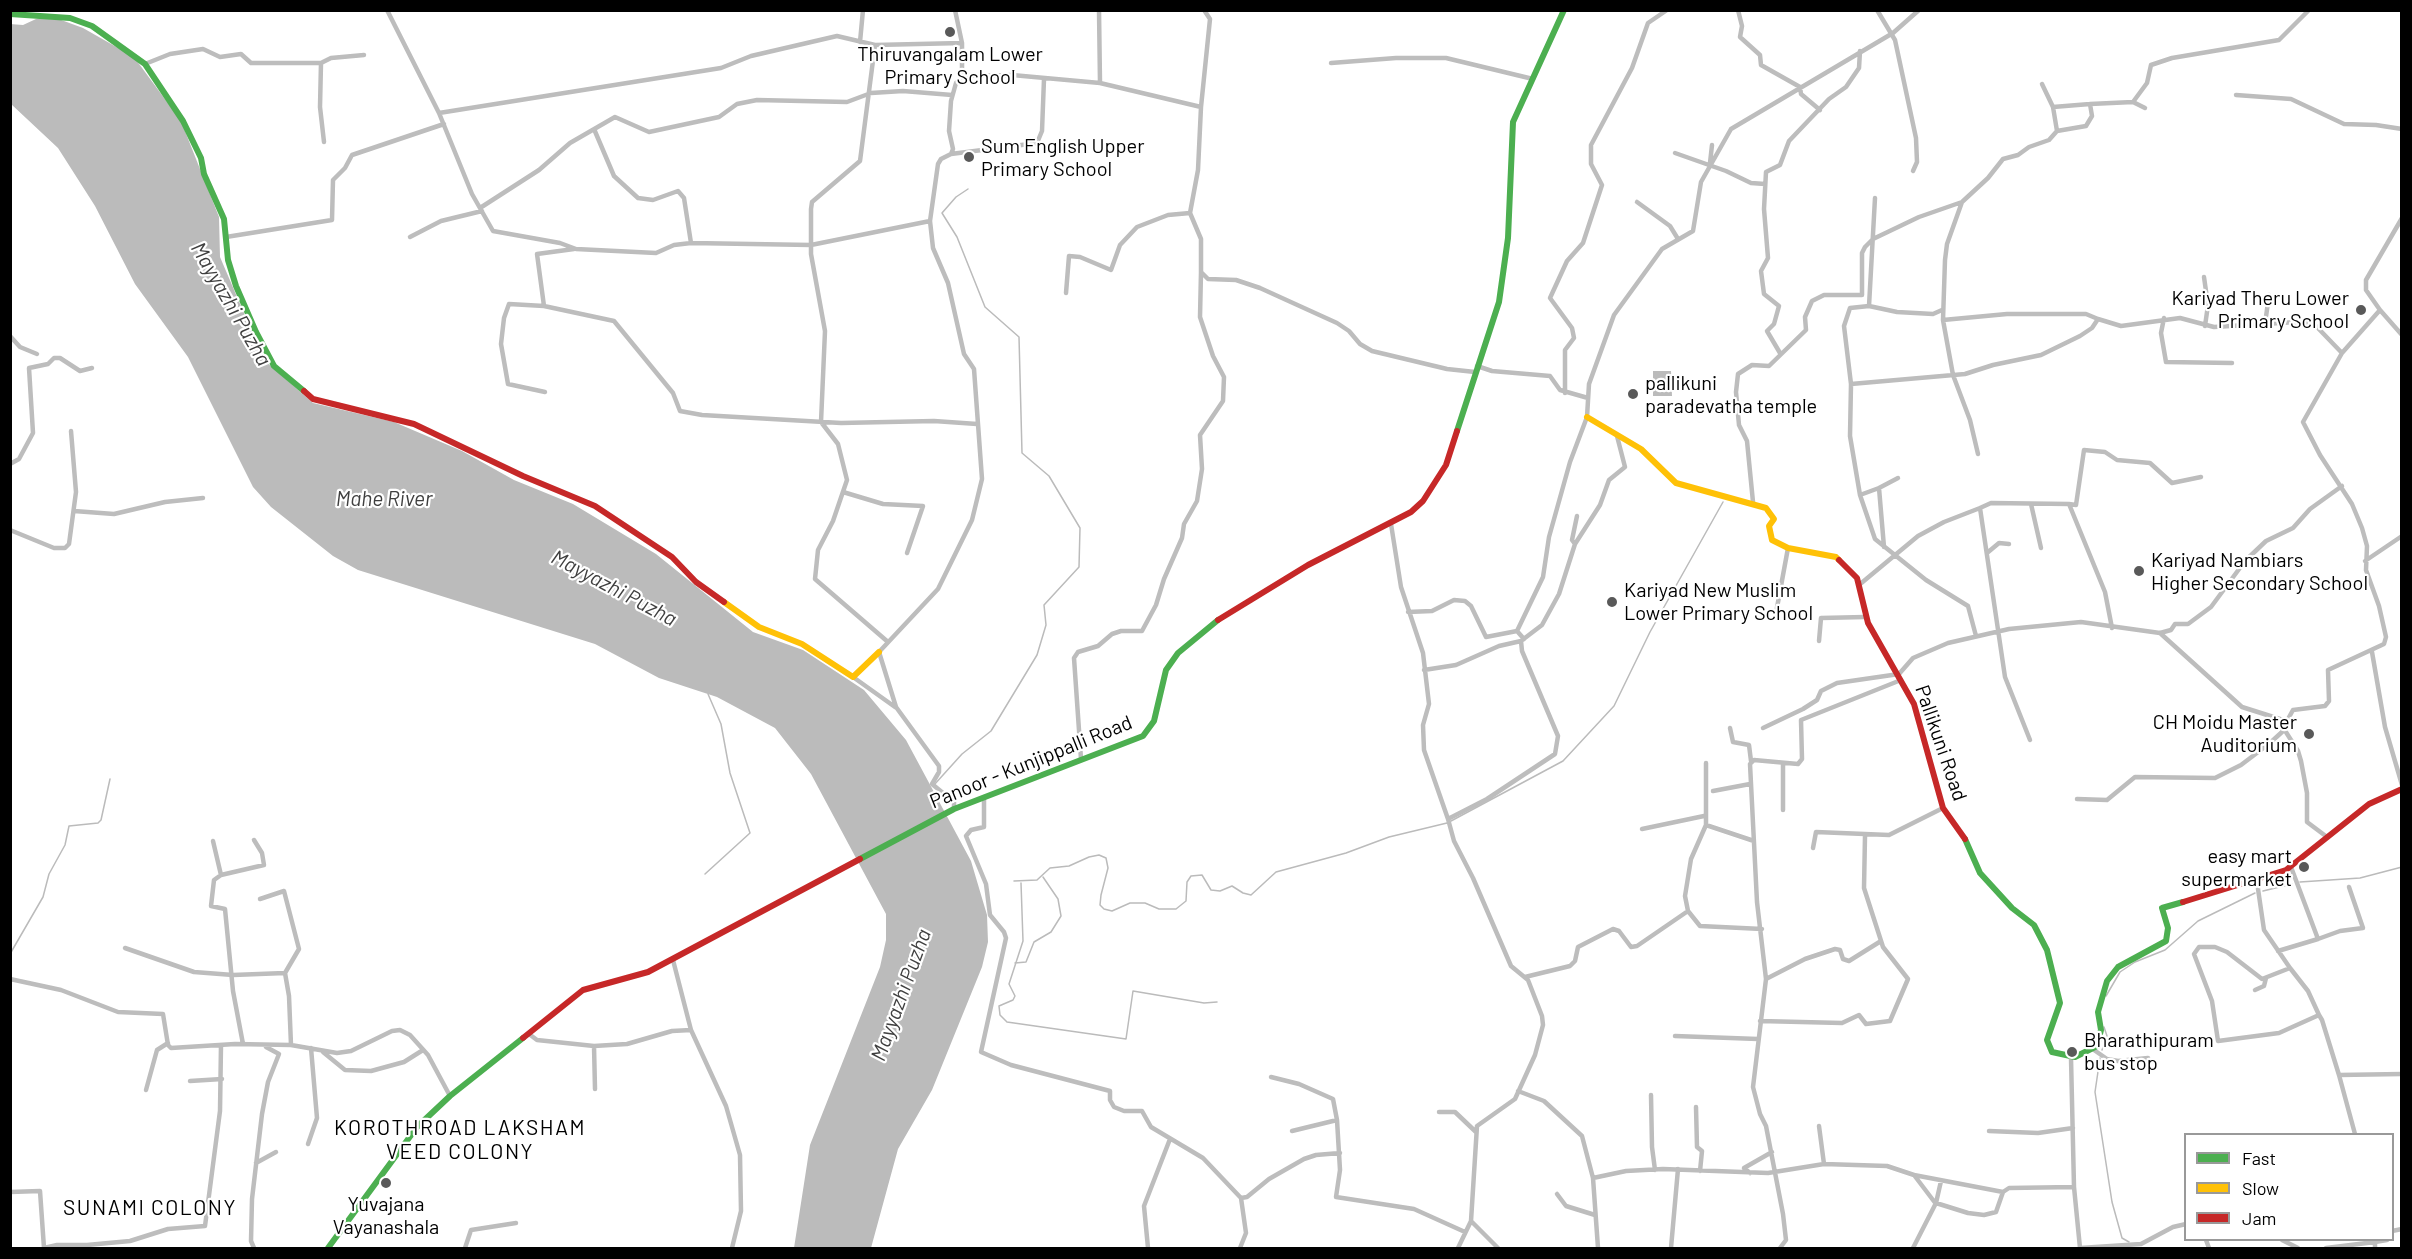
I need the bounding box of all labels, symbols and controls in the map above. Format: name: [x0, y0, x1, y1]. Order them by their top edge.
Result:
marker: Thiruvangalam Lower Primary School: [943, 25, 957, 39]
place label: Thiruvangalam Lower Primary School: [857, 42, 1043, 89]
place label: Sum English Upper Primary School: [981, 134, 1144, 181]
marker: Sum English Upper Primary School: [962, 150, 976, 164]
water label: Mayyazhi Puzha: [185, 238, 277, 370]
place label: Kariyad Theru Lower Primary School: [2171, 286, 2349, 333]
marker: Kariyad Theru Lower Primary School: [2354, 303, 2368, 317]
place label: pallikuni paradevatha temple: [1645, 371, 1817, 418]
marker: pallikuni paradevatha temple: [1626, 387, 1640, 401]
water label: Mahe River: [336, 486, 432, 512]
water label: Mayyazhi Puzha: [547, 544, 681, 632]
place label: Kariyad Nambiars Higher Secondary School: [2151, 548, 2368, 595]
marker: Kariyad Nambiars Higher Secondary School: [2132, 564, 2146, 578]
place label: Kariyad New Muslim Lower Primary School: [1624, 578, 1813, 625]
marker: Kariyad New Muslim Lower Primary School: [1605, 595, 1619, 609]
street label: Pallikuni Road: [1910, 682, 1972, 804]
street label: Panoor - Kunjippalli Road: [926, 710, 1136, 814]
place label: CH Moidu Master Auditorium: [2153, 710, 2297, 757]
marker: CH Moidu Master Auditorium: [2302, 727, 2316, 741]
place label: easy mart supermarket: [2181, 844, 2292, 891]
marker: easy mart supermarket: [2297, 860, 2311, 874]
water label: Mayyazhi Puzha: [865, 926, 937, 1064]
place label: Bharathipuram bus stop: [2084, 1028, 2214, 1075]
marker: Bharathipuram bus stop: [2065, 1045, 2079, 1059]
district label: KOROTHROAD LAKSHAM VEED COLONY: [334, 1115, 586, 1165]
legend: [2184, 1133, 2394, 1241]
text: Fast: [2242, 1147, 2276, 1169]
marker: Yuvajana Vayanashala: [379, 1176, 393, 1190]
text: Slow: [2242, 1177, 2279, 1199]
place label: Yuvajana Vayanashala: [333, 1192, 439, 1239]
district label: SUNAMI COLONY: [63, 1195, 237, 1221]
text: Jam: [2242, 1207, 2276, 1229]

